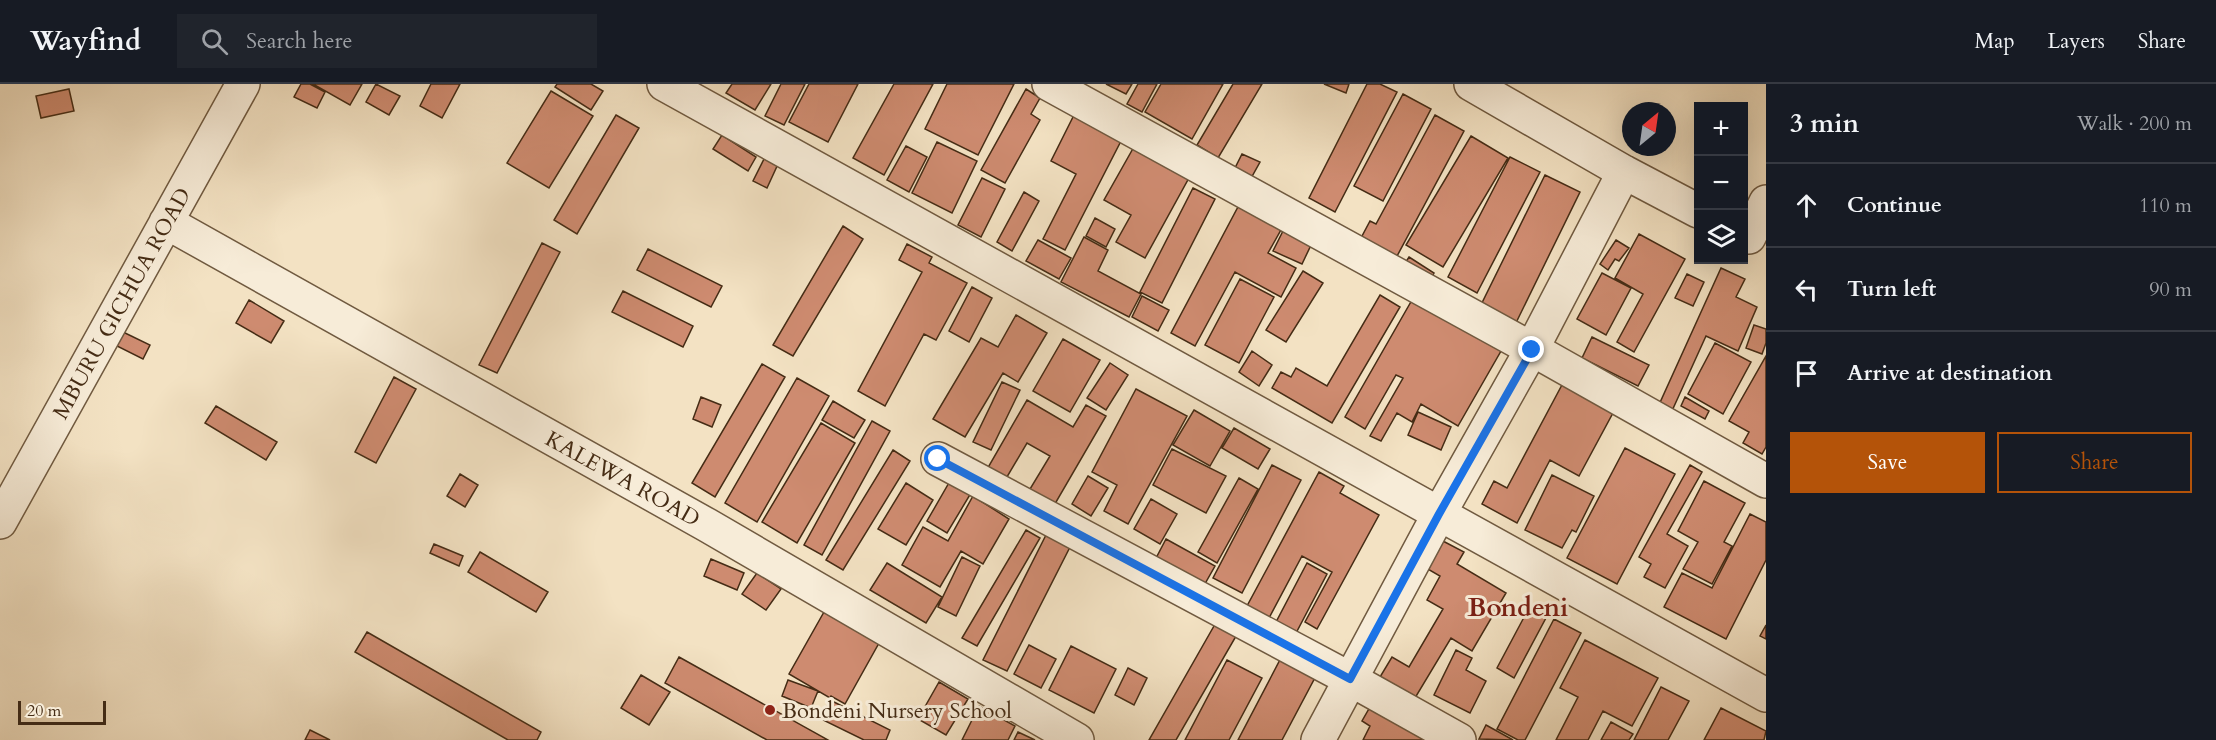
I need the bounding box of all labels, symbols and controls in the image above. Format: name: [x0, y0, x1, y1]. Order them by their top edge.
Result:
search box: [177, 14, 597, 68]
text: Wayfind: [30, 22, 141, 60]
icon: search: [198, 25, 231, 58]
text: Search here: [246, 26, 353, 56]
text: Map: [1975, 27, 2015, 56]
text: Layers: [2048, 27, 2105, 56]
text: Share: [2138, 27, 2186, 56]
north arrow: [1622, 102, 1676, 156]
map controls: [1694, 102, 1748, 264]
button: +: [1694, 102, 1748, 156]
text: 3 min: [1790, 106, 1859, 141]
text: Walk · 200 m: [2077, 110, 2192, 137]
button: −: [1694, 156, 1748, 210]
street label: MBURU GICHUA ROAD: [46, 182, 198, 425]
icon: ahead: [1790, 189, 1823, 222]
text: Continue: [1847, 190, 1942, 220]
text: 110 m: [2139, 192, 2192, 219]
button: layers: [1694, 210, 1748, 264]
icon: left: [1790, 273, 1823, 306]
text: Turn left: [1847, 274, 1936, 304]
text: 90 m: [2149, 276, 2192, 303]
route end: [1518, 336, 1544, 362]
icon: arrive: [1790, 357, 1823, 390]
text: Arrive at destination: [1847, 358, 2052, 388]
street label: KALEWA ROAD: [540, 424, 705, 534]
button: Save: [1790, 432, 1985, 493]
button: Share: [1997, 432, 2192, 493]
route start: [924, 445, 950, 471]
district label: Bondeni: [1468, 590, 1568, 625]
place label: Bondeni Nursery School: [782, 696, 1012, 726]
scale bar: [18, 698, 106, 726]
text: 20 m: [27, 700, 61, 722]
marker: Bondeni Nursery School: [763, 703, 777, 717]

